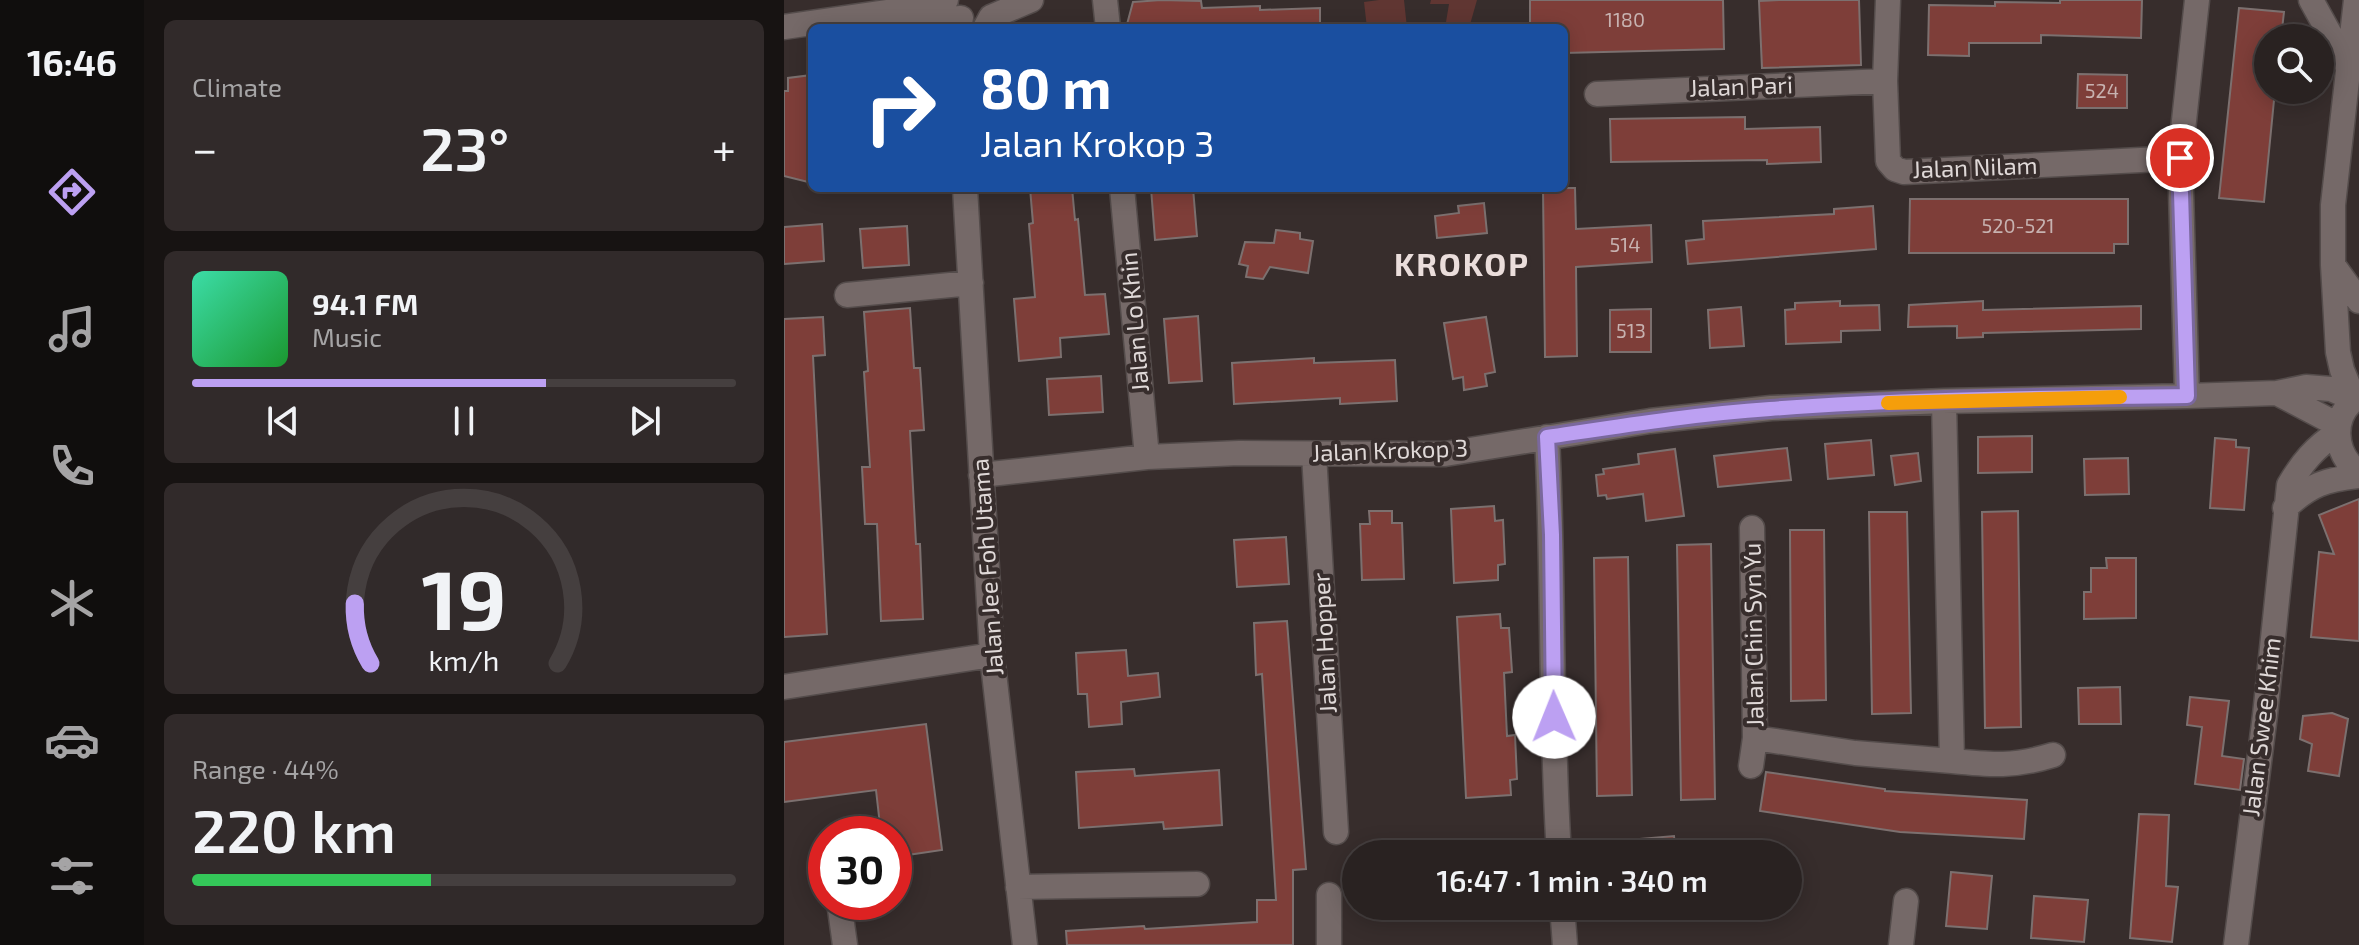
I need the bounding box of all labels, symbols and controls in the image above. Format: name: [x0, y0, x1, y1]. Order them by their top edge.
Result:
house number: 1180: [1605, 7, 1645, 31]
map controls: [2254, 24, 2334, 104]
button: search: [2254, 24, 2334, 104]
text: 16:46: [27, 40, 117, 83]
text: 80 m: [980, 53, 1112, 120]
icon: right: [848, 56, 952, 160]
street label: Jalan Pari: [1689, 69, 1793, 102]
text: Climate: [192, 71, 282, 102]
house number: 524: [2085, 78, 2119, 102]
text: 23°: [420, 111, 509, 183]
text: −: [192, 121, 218, 174]
text: +: [712, 121, 736, 174]
text: Jalan Krokop 3: [980, 121, 1214, 164]
pin: [2146, 124, 2214, 192]
icon: arrive: [2158, 136, 2202, 180]
street label: Jalan Nilam: [1912, 150, 2038, 183]
icon: directions: [44, 164, 100, 220]
house number: 520-521: [1982, 213, 2054, 237]
house number: 514: [1610, 232, 1640, 256]
district label: KROKOP: [1394, 244, 1530, 282]
street label: Jalan Lo Khin: [1113, 251, 1154, 393]
text: 94.1 FM: [312, 285, 418, 321]
icon: music: [44, 301, 100, 357]
house number: 513: [1616, 318, 1646, 342]
text: Music: [312, 321, 382, 352]
icon: previous: [261, 399, 305, 443]
icon: pause: [442, 399, 486, 443]
icon: next: [623, 399, 667, 443]
street label: Jalan Krokop 3: [1311, 432, 1468, 467]
icon: phone: [44, 438, 100, 494]
street label: Jalan Jee Foh Utama: [964, 457, 1009, 677]
street label: Jalan Chin Syn Yu: [1736, 543, 1769, 727]
text: 19: [421, 547, 507, 647]
street label: Jalan Hopper: [1305, 572, 1342, 714]
icon: climate: [44, 575, 100, 631]
street label: Jalan Swee Khim: [2235, 636, 2286, 818]
text: km/h: [429, 642, 499, 677]
position arrow: [1512, 675, 1596, 759]
icon: car: [44, 712, 100, 768]
text: Range · 44%: [192, 753, 339, 784]
text: 220 km: [192, 793, 396, 865]
speed limit sign: 30: [808, 816, 912, 920]
icon: filters: [44, 848, 100, 904]
text: 16:47 · 1 min · 340 m: [1436, 862, 1708, 898]

